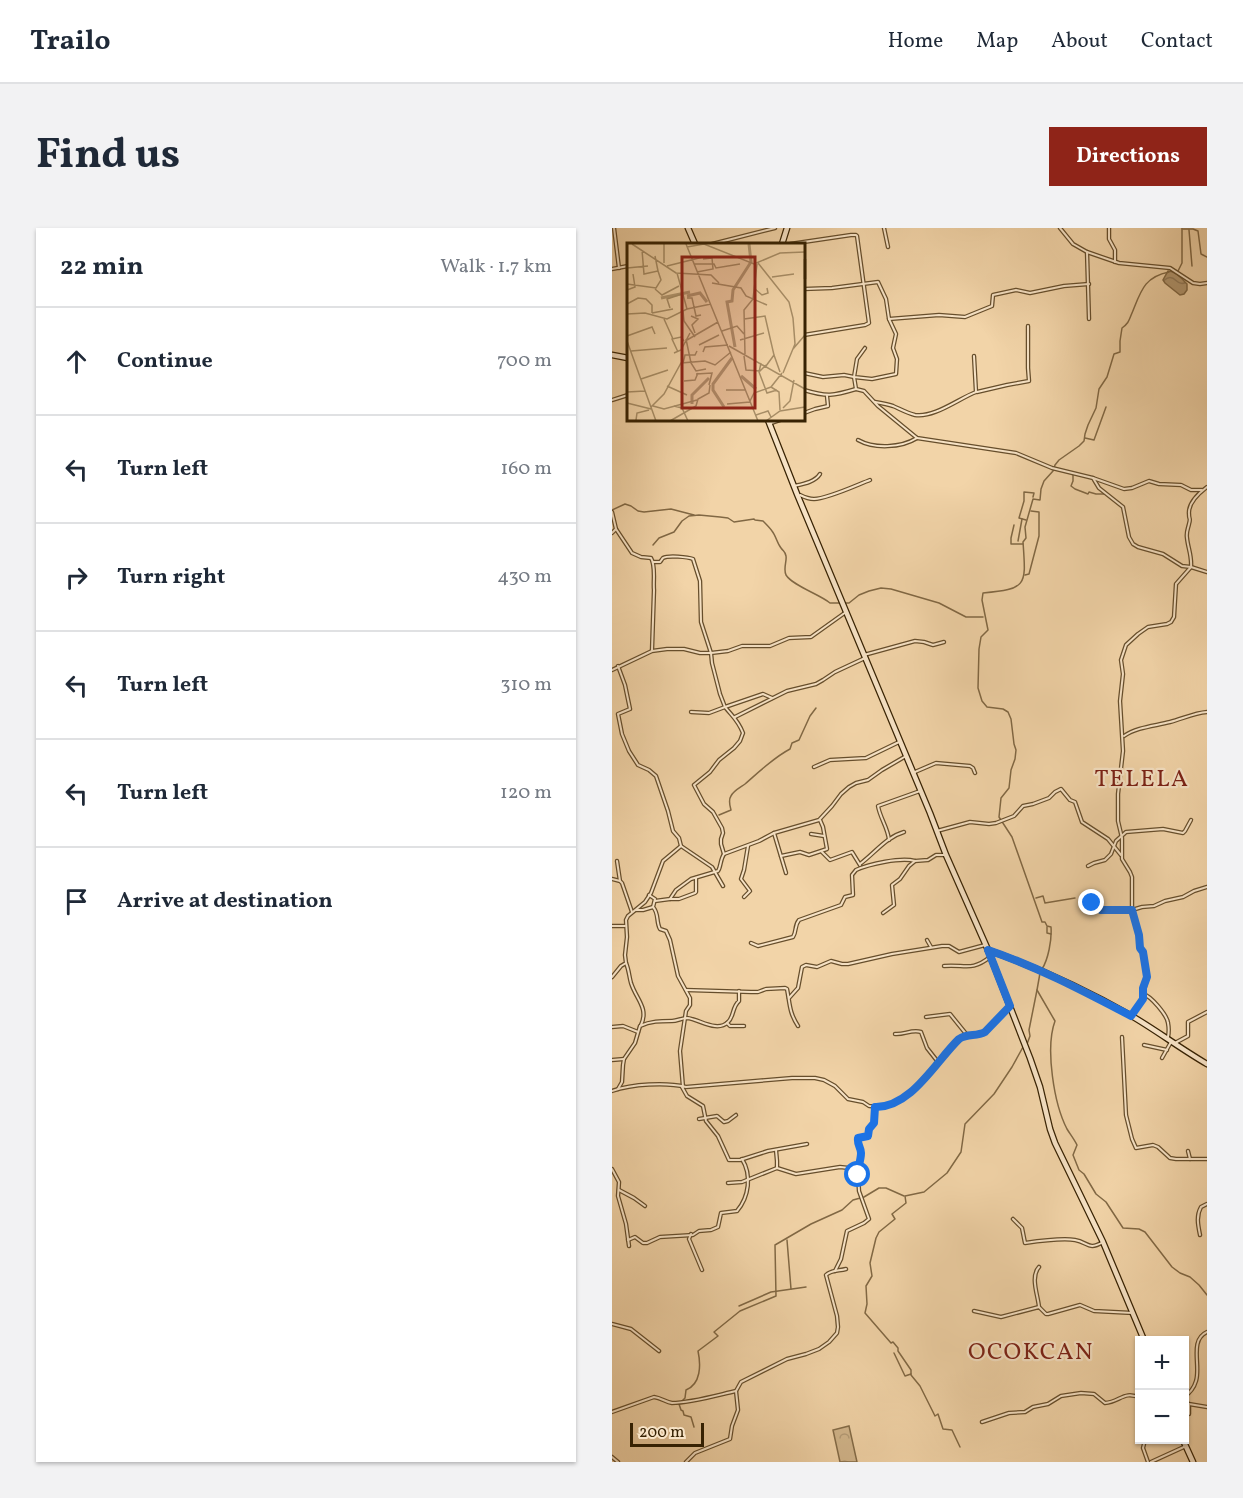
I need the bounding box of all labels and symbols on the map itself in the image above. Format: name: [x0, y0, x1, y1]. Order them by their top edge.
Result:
inset map: [627, 243, 806, 422]
district label: TELELA: [1094, 763, 1190, 797]
route end: [1078, 889, 1104, 915]
route start: [844, 1161, 870, 1187]
district label: OCOKCAN: [968, 1336, 1094, 1370]
scale bar: [630, 1420, 704, 1448]

